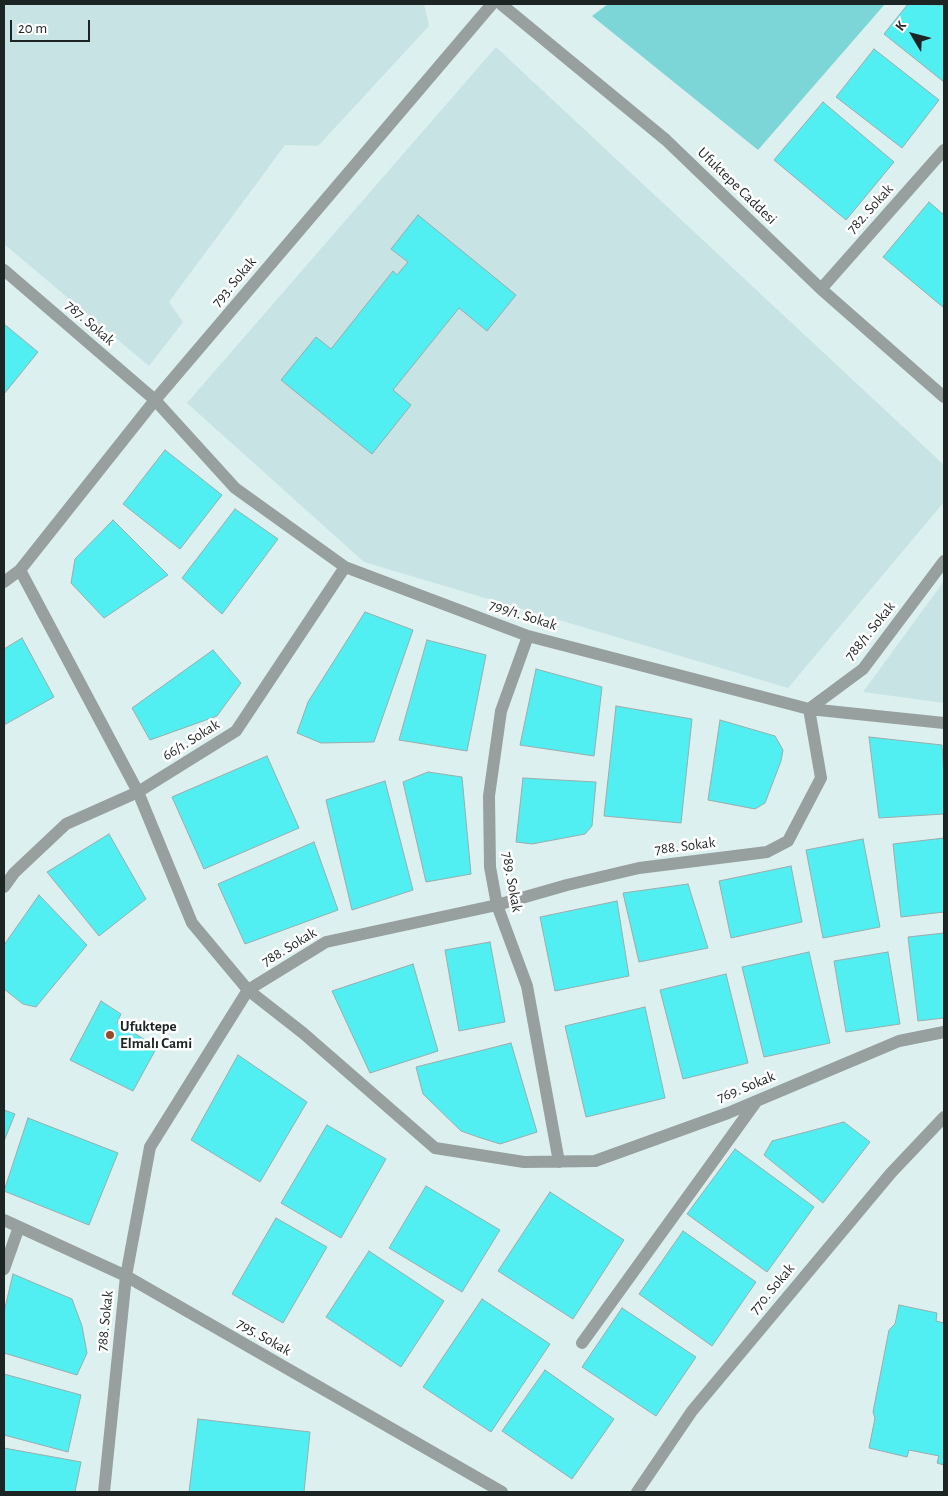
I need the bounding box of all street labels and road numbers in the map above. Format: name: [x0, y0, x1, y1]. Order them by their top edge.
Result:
street label: Ufuktepe Caddesi: [694, 144, 780, 228]
street label: 782. Sokak: [843, 180, 897, 238]
street label: 793. Sokak: [208, 253, 260, 311]
street label: 787. Sokak: [61, 297, 119, 349]
street label: 799/1. Sokak: [487, 596, 559, 634]
street label: 788/1. Sokak: [841, 598, 899, 664]
street label: 66/1. Sokak: [159, 715, 223, 765]
street label: 788. Sokak: [654, 833, 716, 859]
street label: 789. Sokak: [498, 851, 526, 913]
street label: 788. Sokak: [258, 924, 320, 970]
street label: 769. Sokak: [714, 1067, 778, 1107]
street label: 770. Sokak: [746, 1260, 798, 1318]
street label: 788. Sokak: [93, 1290, 117, 1352]
street label: 795. Sokak: [234, 1314, 294, 1360]

